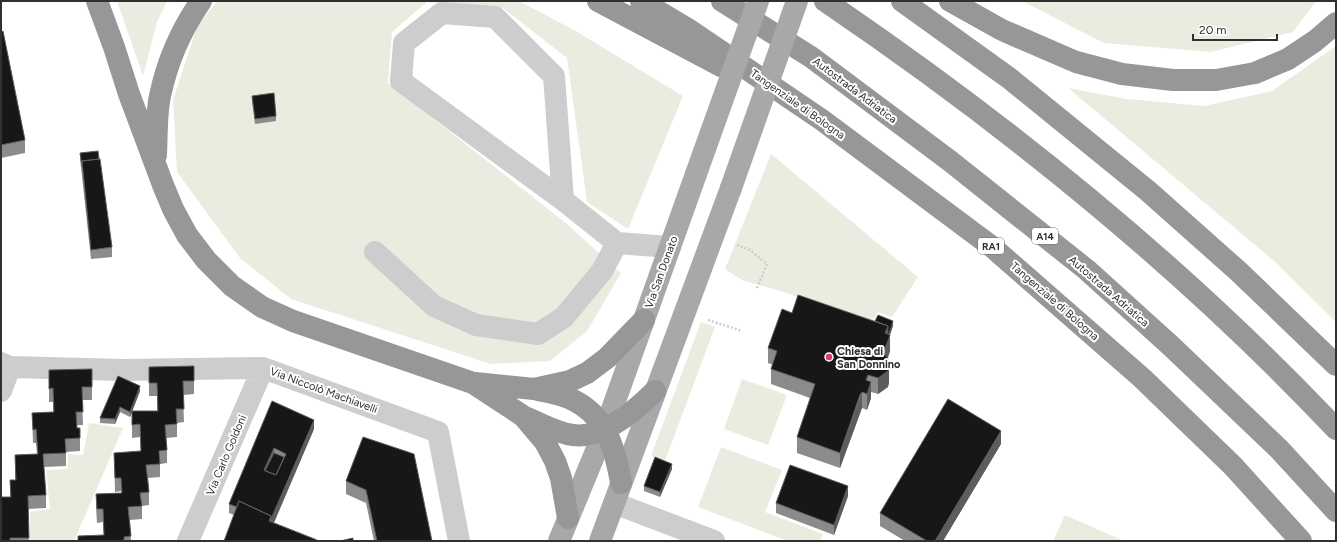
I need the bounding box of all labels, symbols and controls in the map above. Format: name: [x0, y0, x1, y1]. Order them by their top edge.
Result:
scale bar: [1193, 16, 1277, 42]
text: 20 m: [1199, 23, 1227, 37]
street label: Autostrada Adriatica: [810, 55, 899, 126]
street label: Tangenziale di Bologna: [748, 67, 847, 142]
road number: A14: [1032, 228, 1058, 244]
street label: Via San Donato: [642, 234, 681, 310]
road number: RA1: [978, 238, 1004, 254]
street label: Autostrada Adriatica: [1066, 253, 1151, 330]
street label: Tangenziale di Bologna: [1008, 260, 1101, 343]
place label: Chiesa di San Donnino: [837, 345, 901, 371]
marker: Chiesa di San Donnino: [824, 352, 834, 362]
street label: Via Niccolò Machiavelli: [268, 365, 379, 416]
street label: Via Carlo Goldoni: [204, 413, 249, 497]

